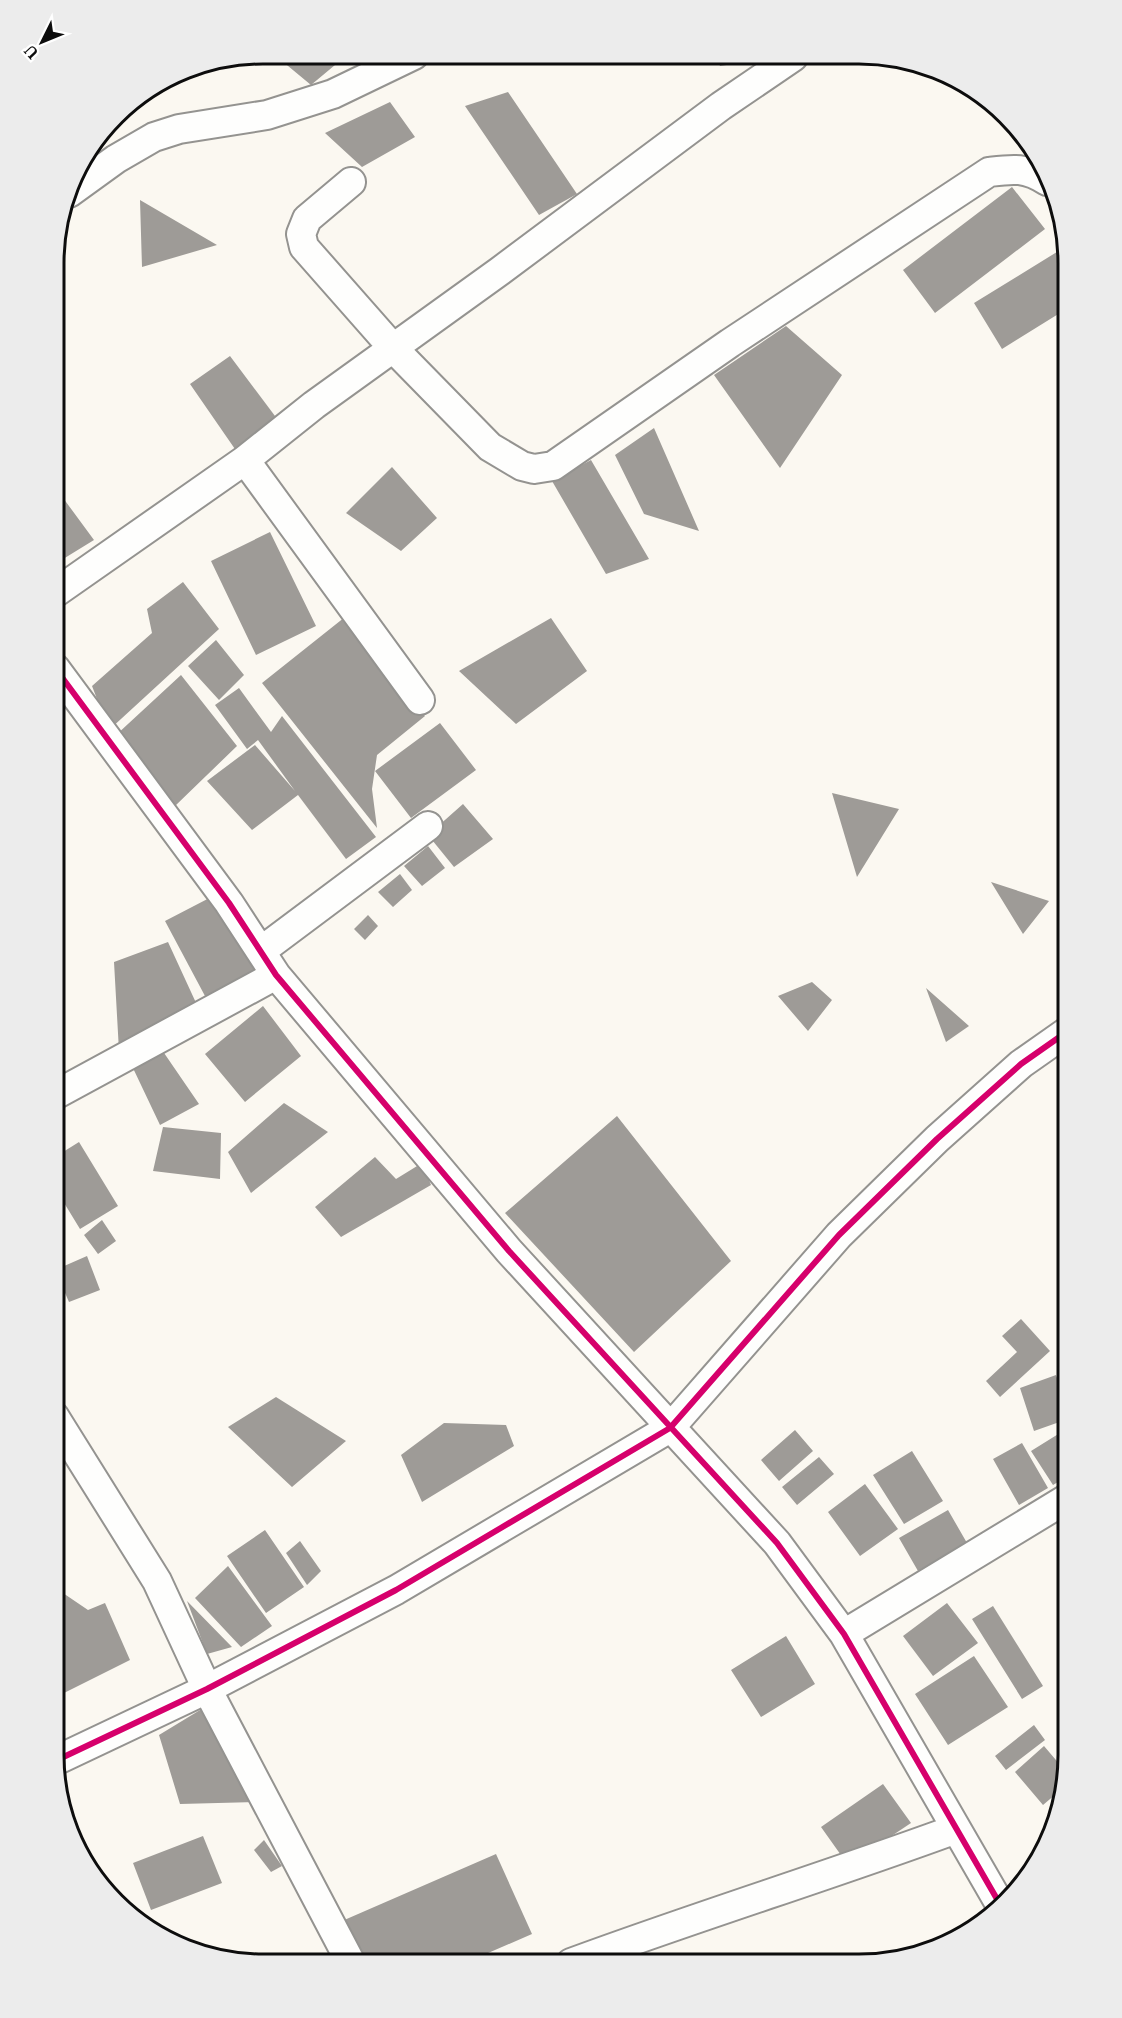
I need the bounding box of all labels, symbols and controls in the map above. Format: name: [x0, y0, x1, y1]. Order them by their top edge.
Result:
north arrow: [12, 12, 72, 72]
text: U: [20, 41, 43, 64]

